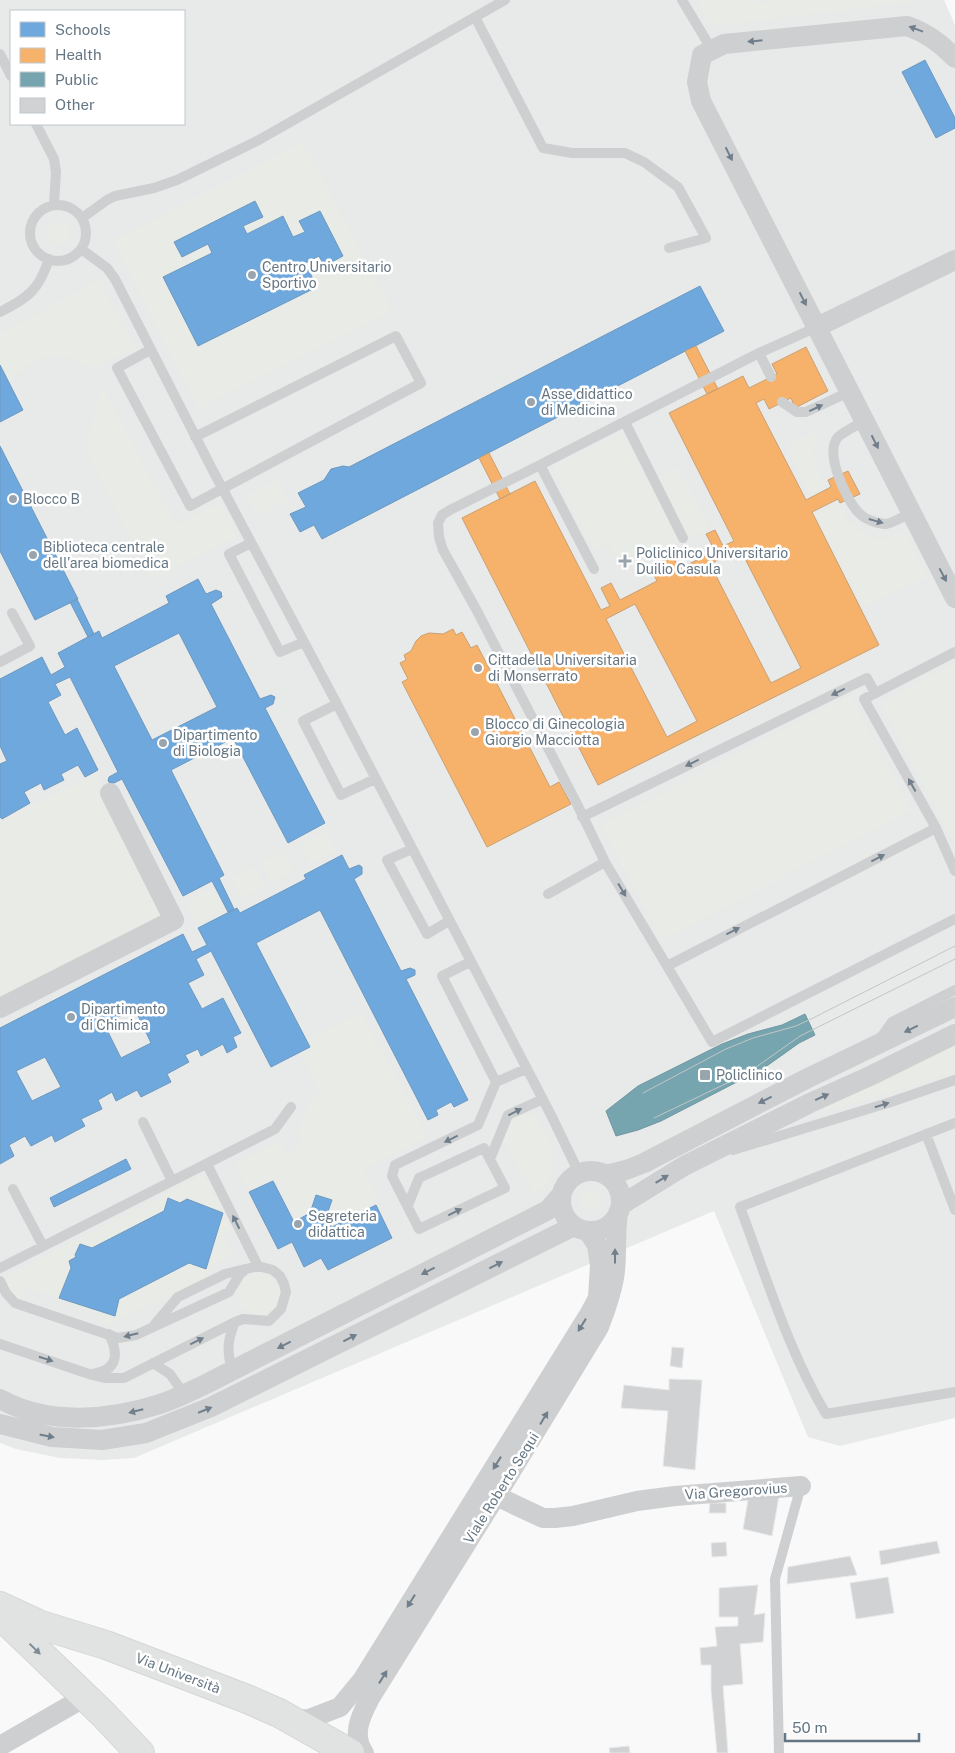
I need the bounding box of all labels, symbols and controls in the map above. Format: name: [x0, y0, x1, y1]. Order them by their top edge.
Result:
legend: [10, 10, 185, 125]
text: Schools: [55, 21, 111, 38]
one-way arrow: [908, 25, 923, 33]
one-way arrow: [746, 38, 762, 46]
text: Health: [55, 46, 102, 63]
text: Public: [55, 71, 99, 88]
text: Other: [55, 96, 95, 113]
one-way arrow: [725, 147, 733, 162]
place label: Centro Universitario Sportivo: [262, 259, 392, 291]
marker: Centro Universitario Sportivo: [246, 269, 258, 281]
one-way arrow: [799, 292, 807, 306]
place label: Asse didattico di Medicina: [541, 386, 633, 418]
marker: Asse didattico di Medicina: [525, 396, 537, 408]
one-way arrow: [809, 404, 823, 412]
one-way arrow: [871, 435, 879, 449]
place label: Blocco B: [23, 491, 80, 507]
marker: Blocco B: [7, 493, 19, 505]
one-way arrow: [869, 518, 884, 526]
place label: Biblioteca centrale dell'area biomedica: [43, 539, 169, 571]
place label: Policlinico Universitario Duilio Casula: [636, 545, 788, 577]
marker: Biblioteca centrale dell'area biomedica: [27, 549, 39, 561]
marker: Policlinico Universitario Duilio Casula: [618, 554, 632, 568]
one-way arrow: [939, 568, 947, 582]
place label: Cittadella Universitaria di Monserrato: [488, 652, 637, 684]
marker: Cittadella Universitaria di Monserrato: [472, 662, 484, 674]
one-way arrow: [831, 688, 846, 696]
place label: Blocco di Ginecologia Giorgio Macciotta: [485, 716, 625, 748]
marker: Blocco di Ginecologia Giorgio Macciotta: [469, 726, 481, 738]
place label: Dipartimento di Biologia: [173, 727, 258, 759]
marker: Dipartimento di Biologia: [157, 737, 169, 749]
one-way arrow: [685, 759, 699, 767]
one-way arrow: [908, 779, 917, 792]
one-way arrow: [871, 854, 885, 862]
one-way arrow: [618, 883, 626, 898]
one-way arrow: [726, 927, 741, 935]
place label: Dipartimento di Chimica: [81, 1001, 166, 1033]
marker: Dipartimento di Chimica: [65, 1011, 77, 1023]
one-way arrow: [904, 1025, 918, 1033]
place label: Policlinico: [716, 1067, 783, 1083]
marker: Policlinico: [698, 1068, 712, 1082]
one-way arrow: [815, 1093, 829, 1101]
one-way arrow: [758, 1096, 772, 1104]
one-way arrow: [874, 1101, 889, 1108]
one-way arrow: [508, 1108, 523, 1116]
one-way arrow: [443, 1135, 458, 1143]
one-way arrow: [656, 1175, 669, 1184]
one-way arrow: [448, 1207, 462, 1215]
place label: Segreteria didattica: [308, 1208, 377, 1240]
one-way arrow: [232, 1215, 240, 1230]
marker: Segreteria didattica: [292, 1218, 304, 1230]
one-way arrow: [611, 1248, 619, 1264]
one-way arrow: [488, 1261, 503, 1269]
one-way arrow: [421, 1267, 436, 1275]
one-way arrow: [578, 1318, 587, 1332]
one-way arrow: [124, 1331, 139, 1339]
one-way arrow: [343, 1334, 357, 1342]
one-way arrow: [190, 1337, 204, 1345]
one-way arrow: [276, 1341, 291, 1349]
one-way arrow: [39, 1356, 54, 1364]
one-way arrow: [197, 1406, 212, 1413]
one-way arrow: [128, 1407, 143, 1415]
one-way arrow: [539, 1412, 548, 1425]
street label: Viale Roberto Sequi: [460, 1429, 542, 1547]
one-way arrow: [40, 1432, 56, 1440]
one-way arrow: [492, 1456, 502, 1470]
street label: Via Gregorovius: [684, 1479, 788, 1503]
one-way arrow: [406, 1594, 415, 1607]
one-way arrow: [29, 1643, 41, 1655]
street label: Via Università: [133, 1650, 223, 1696]
one-way arrow: [379, 1670, 388, 1683]
scale bar: [785, 1710, 919, 1742]
text: 50 m: [792, 1719, 827, 1736]

